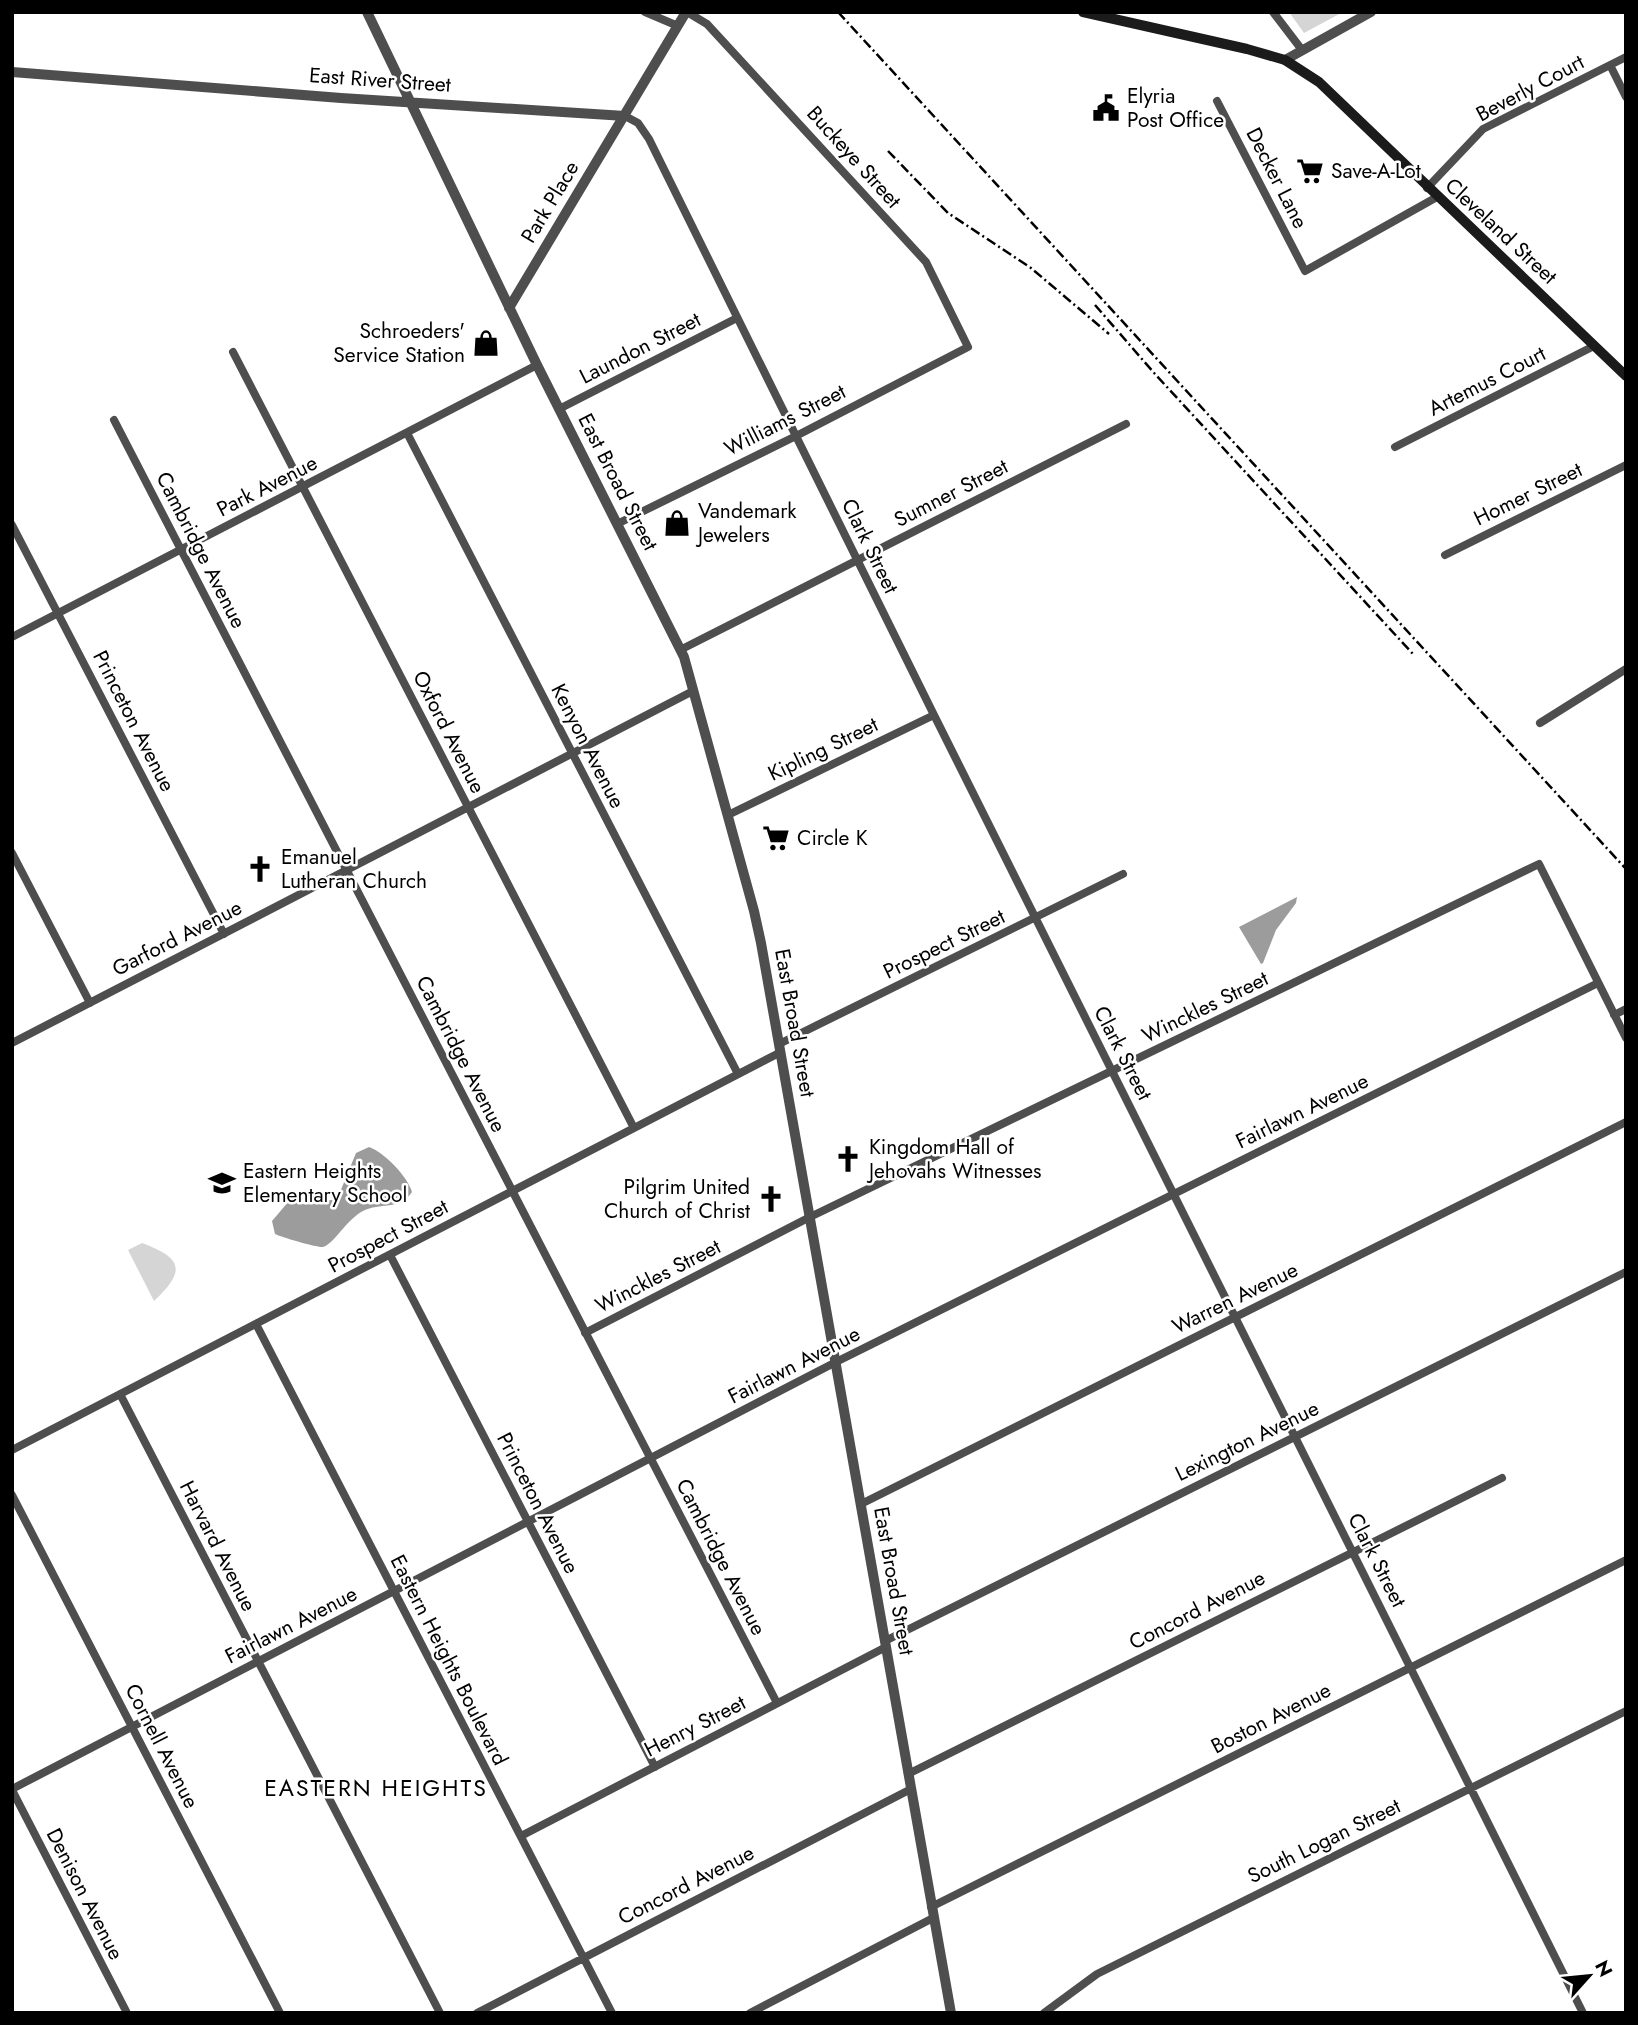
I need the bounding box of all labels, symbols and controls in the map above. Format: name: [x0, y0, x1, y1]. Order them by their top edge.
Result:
street label: Beverly Court: [1471, 47, 1589, 129]
street label: East River Street: [308, 60, 452, 100]
place label: Elyria Post Office: [1127, 81, 1224, 135]
public building icon: Elyria Post Office: [1091, 93, 1121, 123]
street label: Buckeye Street: [800, 99, 908, 215]
street label: Decker Lane: [1239, 122, 1315, 234]
street label: Park Place: [514, 155, 586, 249]
supermarket icon: Save-A-Lot: [1295, 156, 1325, 186]
place label: Save-A-Lot: [1331, 156, 1421, 186]
street label: Cleveland Street: [1438, 171, 1564, 291]
street label: Laundon Street: [574, 305, 706, 391]
place label: Schroeders' Service Station: [333, 316, 465, 370]
shop icon: Schroeders' Service Station: [471, 328, 501, 358]
street label: Artemus Court: [1423, 339, 1551, 423]
street label: Williams Street: [719, 377, 851, 463]
street label: East Broad Street: [571, 408, 665, 556]
street label: Park Avenue: [212, 448, 323, 524]
street label: Sumner Street: [889, 451, 1013, 535]
street label: Homer Street: [1469, 455, 1587, 533]
street label: Cambridge Avenue: [149, 467, 253, 634]
street label: Clark Street: [834, 494, 906, 598]
place label: Vandemark Jewelers: [695, 496, 797, 550]
shop icon: Vandemark Jewelers: [662, 508, 692, 538]
street label: Princeton Avenue: [85, 645, 183, 797]
street label: Oxford Avenue: [405, 666, 493, 799]
street label: Kenyon Avenue: [544, 679, 632, 814]
street label: Kipling Street: [763, 709, 883, 789]
supermarket icon: Circle K: [761, 823, 791, 853]
place label: Circle K: [797, 823, 868, 853]
place label: Emanuel Lutheran Church: [281, 842, 427, 896]
church icon: Emanuel Lutheran Church: [245, 854, 275, 884]
street label: Garford Avenue: [107, 892, 247, 984]
street label: Prospect Street: [878, 902, 1010, 986]
street label: East Broad Street: [767, 947, 823, 1099]
street label: Winckles Street: [1137, 963, 1273, 1051]
street label: Cambridge Avenue: [409, 971, 513, 1138]
street label: Clark Street: [1086, 1001, 1160, 1105]
street label: Fairlawn Avenue: [1230, 1066, 1374, 1156]
place label: Kingdom Hall of Jehovahs Witnesses: [866, 1132, 1042, 1186]
church icon: Kingdom Hall of Jehovahs Witnesses: [833, 1144, 863, 1174]
place label: Eastern Heights Elementary School: [243, 1156, 407, 1210]
school or university icon: Eastern Heights Elementary School: [207, 1168, 237, 1198]
place label: Pilgrim United Church of Christ: [604, 1172, 750, 1226]
church icon: Pilgrim United Church of Christ: [756, 1184, 786, 1214]
street label: Prospect Street: [323, 1192, 453, 1280]
street label: Winckles Street: [590, 1232, 726, 1320]
street label: Warren Avenue: [1167, 1255, 1303, 1341]
street label: Fairlawn Avenue: [723, 1319, 865, 1411]
street label: Lexington Avenue: [1170, 1393, 1324, 1489]
street label: Princeton Avenue: [489, 1427, 587, 1579]
street label: Cambridge Avenue: [669, 1474, 773, 1641]
street label: Harvard Avenue: [172, 1475, 264, 1617]
street label: East Broad Street: [866, 1505, 922, 1657]
street label: Clark Street: [1340, 1508, 1414, 1612]
street label: Eastern Heights Boulevard: [383, 1550, 515, 1770]
street label: Concord Avenue: [1124, 1563, 1270, 1657]
street label: Fairlawn Avenue: [220, 1579, 362, 1671]
street label: Boston Avenue: [1206, 1675, 1336, 1761]
street label: Cornell Avenue: [118, 1678, 206, 1814]
street label: Henry Street: [639, 1688, 751, 1764]
district label: EASTERN HEIGHTS: [264, 1771, 488, 1805]
street label: South Logan Street: [1242, 1791, 1406, 1891]
street label: Denison Avenue: [39, 1823, 131, 1965]
street label: Concord Avenue: [613, 1838, 759, 1932]
north arrow: [1554, 1941, 1624, 2011]
text: N: [1588, 1956, 1619, 1981]

